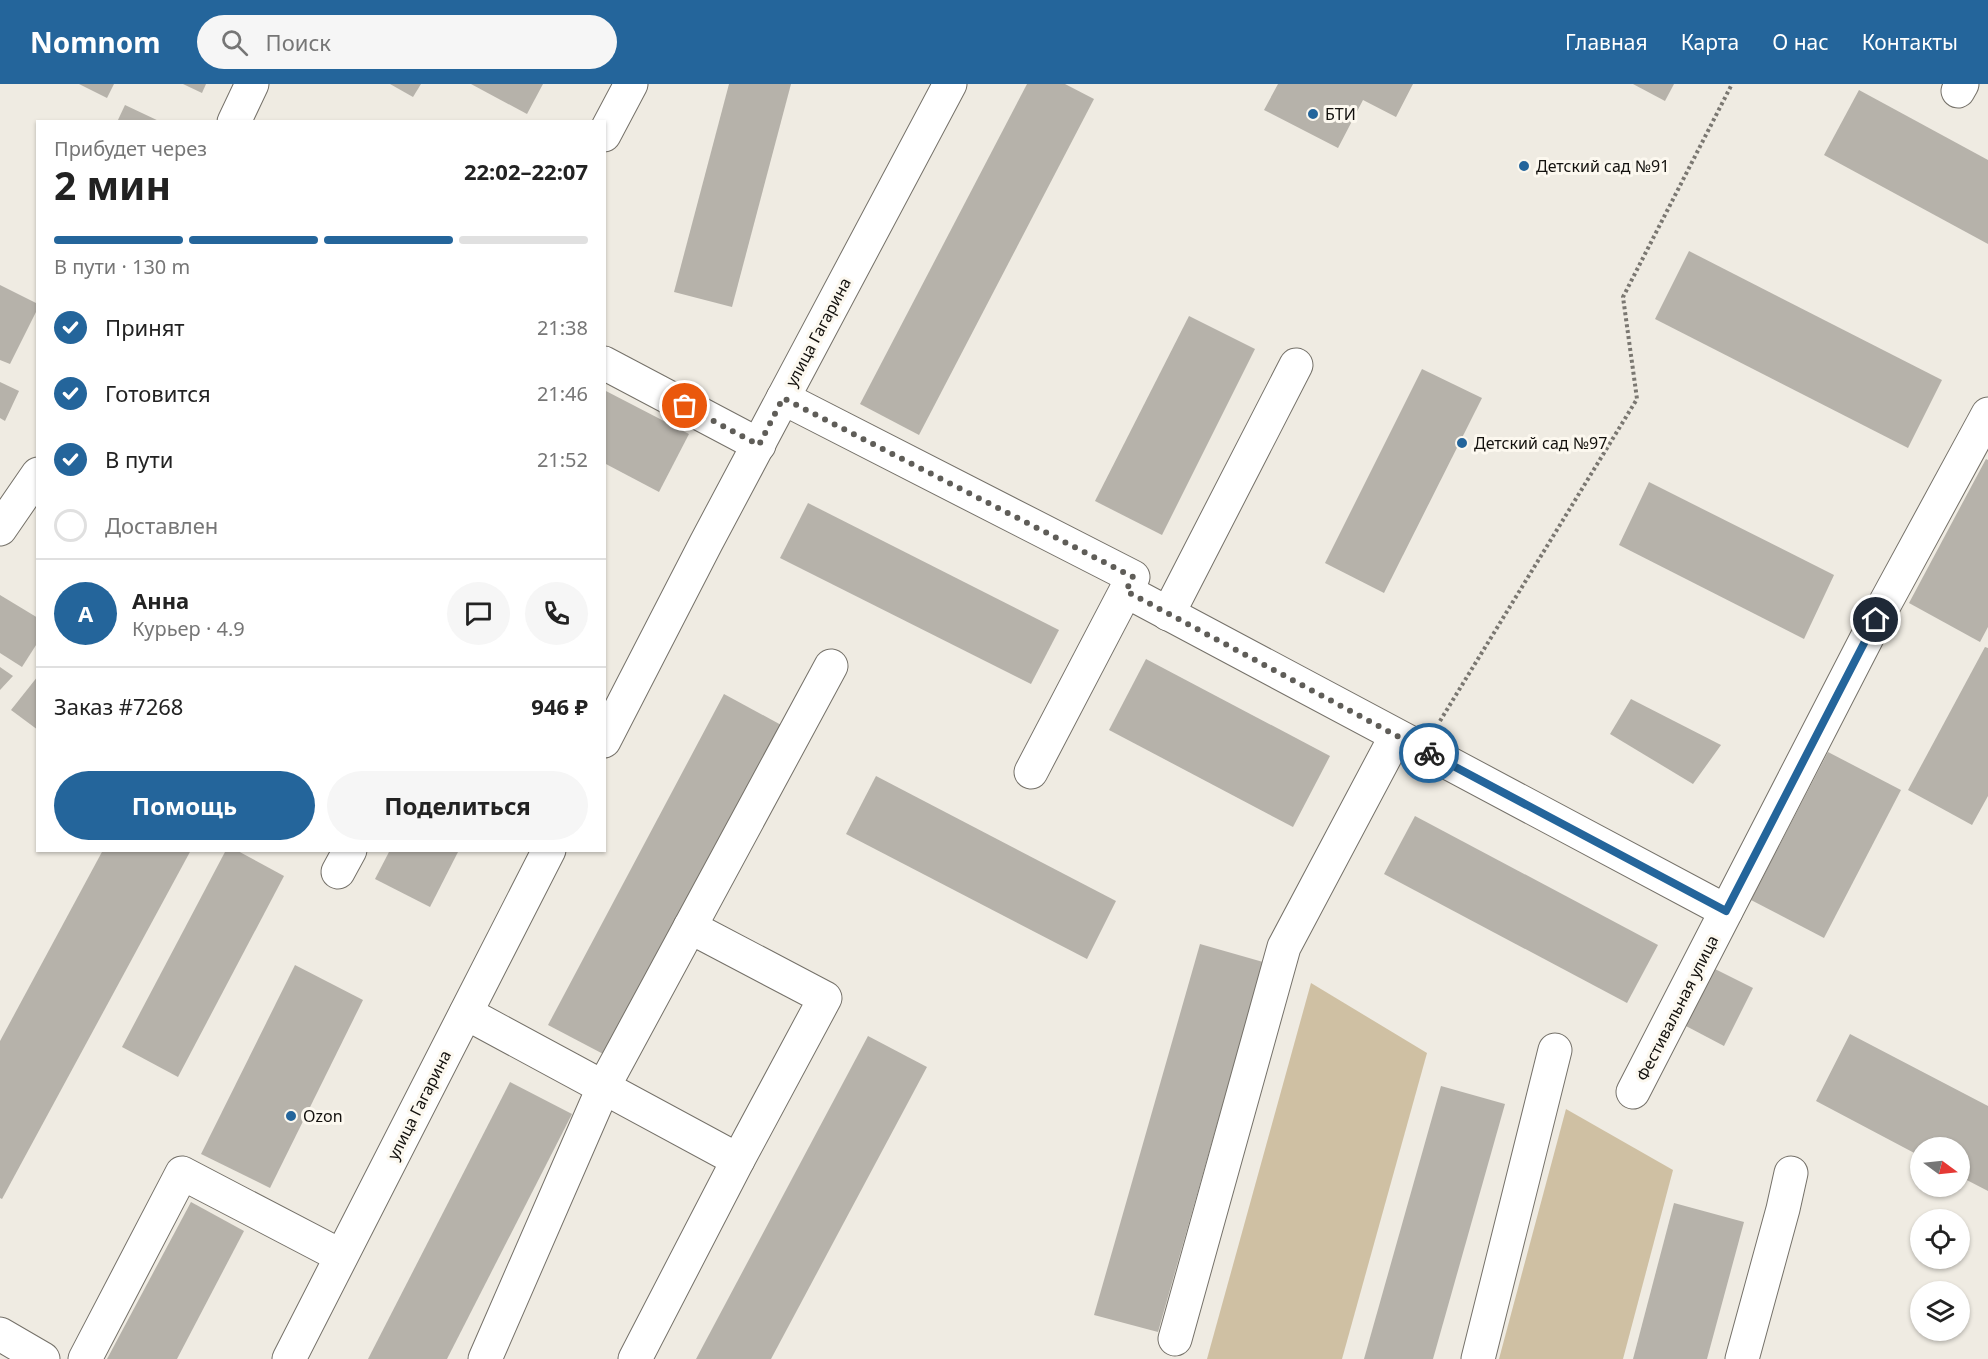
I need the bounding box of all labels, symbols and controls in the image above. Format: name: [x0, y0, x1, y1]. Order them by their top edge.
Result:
search box: [197, 15, 617, 69]
text: Nomnom: [30, 23, 161, 61]
icon: search: [218, 26, 251, 59]
text: Поиск: [266, 27, 331, 57]
text: Главная: [1565, 28, 1648, 56]
text: Карта: [1681, 28, 1739, 56]
text: О нас: [1772, 28, 1829, 56]
text: Контакты: [1862, 28, 1958, 56]
place label: БТИ: [1325, 103, 1356, 125]
marker: БТИ: [1306, 107, 1320, 121]
text: Прибудет через: [54, 135, 207, 162]
place label: Детский сад №91: [1536, 155, 1669, 177]
text: 22:02–22:07: [464, 156, 588, 186]
text: 2 мин: [54, 158, 171, 211]
marker: Детский сад №91: [1517, 159, 1531, 173]
text: В пути · 130 m: [54, 253, 190, 280]
street label: улица Гагарина: [780, 274, 856, 390]
icon: check: [54, 311, 87, 344]
text: Принят: [105, 312, 185, 342]
text: 21:38: [537, 314, 588, 341]
icon: check: [54, 377, 87, 410]
text: Готовится: [105, 378, 211, 408]
text: 21:46: [537, 380, 588, 407]
pin: [659, 380, 710, 431]
icon: bag: [668, 389, 701, 422]
place label: Детский сад №97: [1474, 432, 1607, 454]
marker: Детский сад №97: [1455, 436, 1469, 450]
icon: check: [54, 443, 87, 476]
text: В пути: [105, 444, 173, 474]
text: 21:52: [537, 446, 588, 473]
text: Доставлен: [105, 510, 218, 540]
button: chat: [447, 582, 510, 645]
button: phone: [525, 582, 588, 645]
text: Анна: [132, 585, 189, 615]
pin: [1850, 594, 1901, 645]
text: А: [78, 598, 93, 628]
icon: home: [1859, 603, 1892, 636]
text: Курьер · 4.9: [132, 615, 245, 642]
text: Заказ #7268: [54, 691, 183, 721]
text: 946 ₽: [531, 691, 588, 721]
courier: [1399, 723, 1459, 783]
icon: bike: [1413, 737, 1446, 770]
button: Помощь: [54, 771, 315, 840]
button: Поделиться: [327, 771, 588, 840]
street label: Фестивальная улица: [1631, 931, 1723, 1085]
street label: улица Гагарина: [382, 1046, 456, 1164]
place label: Ozon: [303, 1105, 343, 1127]
marker: Ozon: [284, 1109, 298, 1123]
north arrow: [1910, 1137, 1970, 1197]
map controls: [1910, 1137, 1970, 1341]
button: locate: [1910, 1209, 1970, 1269]
button: layers: [1910, 1281, 1970, 1341]

